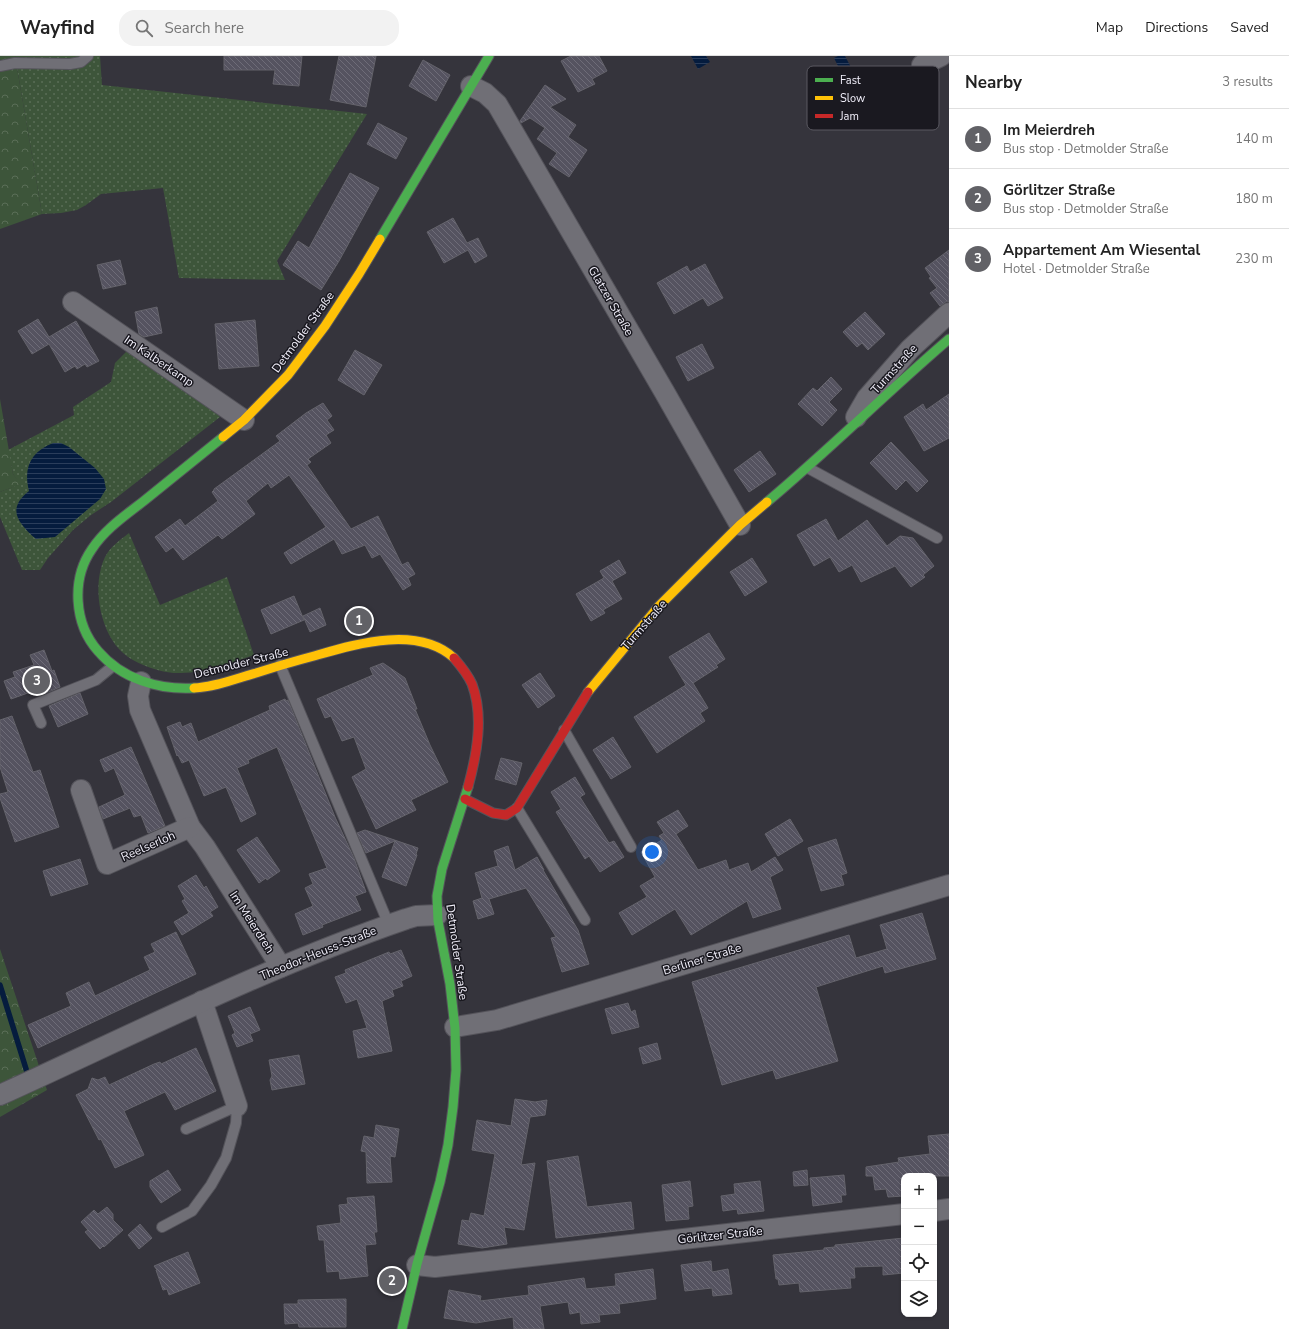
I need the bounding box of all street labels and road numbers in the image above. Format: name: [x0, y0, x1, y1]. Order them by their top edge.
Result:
street label: Glatzer Straße: [585, 263, 637, 339]
street label: Detmolder Straße: [268, 288, 338, 376]
street label: Im Kalberkamp: [121, 332, 197, 390]
street label: Turmstraße: [867, 341, 921, 397]
street label: Turmstraße: [618, 596, 670, 654]
street label: Detmolder Straße: [192, 644, 290, 682]
street label: Reelserloh: [118, 827, 178, 865]
street label: Im Meierdreh: [226, 888, 278, 956]
street label: Detmolder Straße: [442, 903, 472, 1001]
street label: Theodor-Heuss-Straße: [257, 922, 379, 984]
street label: Berliner Straße: [661, 939, 743, 979]
street label: Görlitzer Straße: [677, 1223, 763, 1247]

